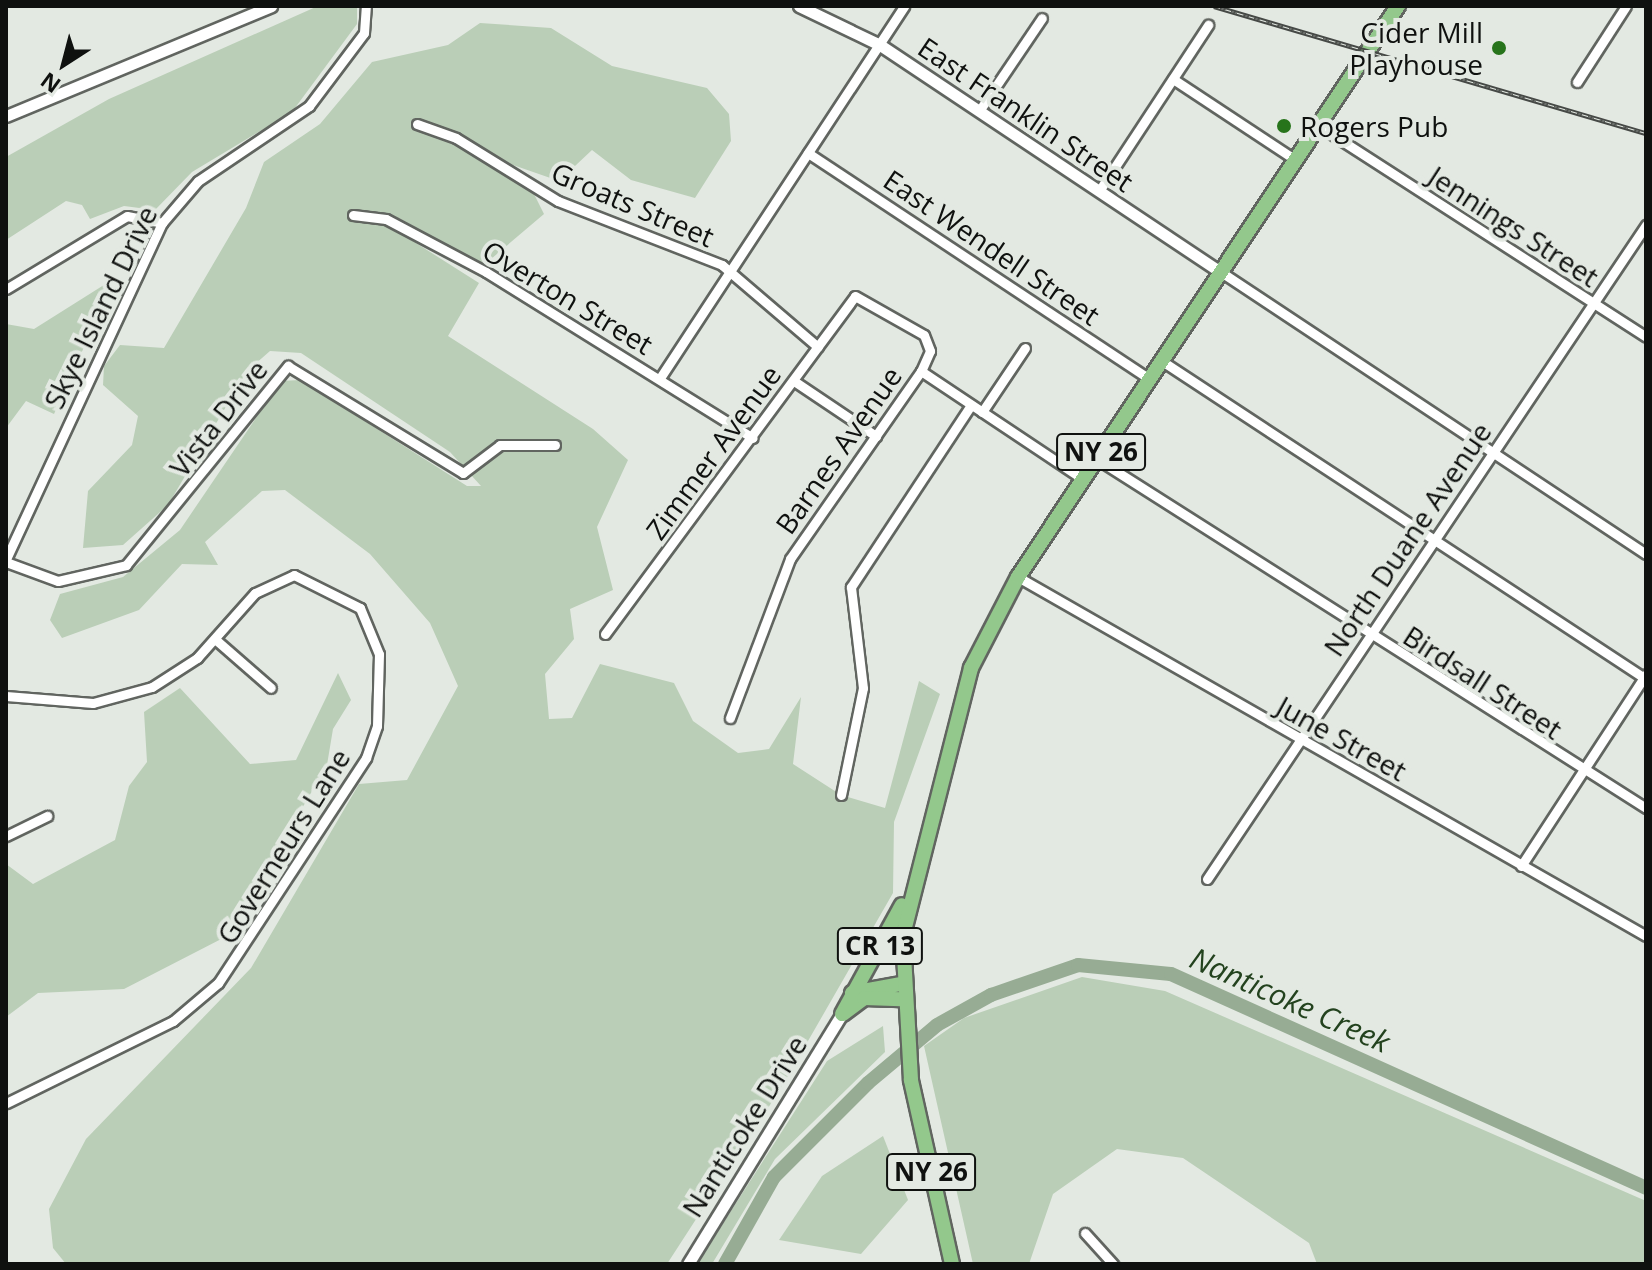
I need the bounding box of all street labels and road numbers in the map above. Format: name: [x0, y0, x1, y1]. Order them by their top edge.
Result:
street label: East Franklin Street: [912, 30, 1140, 198]
street label: Groats Street: [547, 155, 719, 253]
street label: Jennings Street: [1423, 159, 1605, 293]
street label: East Wendell Street: [878, 162, 1106, 332]
street label: Skye Island Drive: [36, 200, 164, 414]
street label: Overton Street: [477, 233, 659, 361]
street label: Vista Drive: [162, 353, 274, 483]
street label: Zimmer Avenue: [639, 358, 787, 546]
street label: Barnes Avenue: [768, 360, 908, 540]
street label: North Duane Avenue: [1316, 416, 1498, 662]
road number: NY 26: [1055, 430, 1147, 474]
street label: Birdsall Street: [1397, 618, 1569, 746]
street label: June Street: [1271, 689, 1413, 787]
street label: Governeurs Lane: [210, 742, 356, 950]
road number: CR 13: [836, 924, 924, 968]
street label: Nanticoke Drive: [675, 1029, 813, 1223]
road number: NY 26: [885, 1150, 977, 1194]

